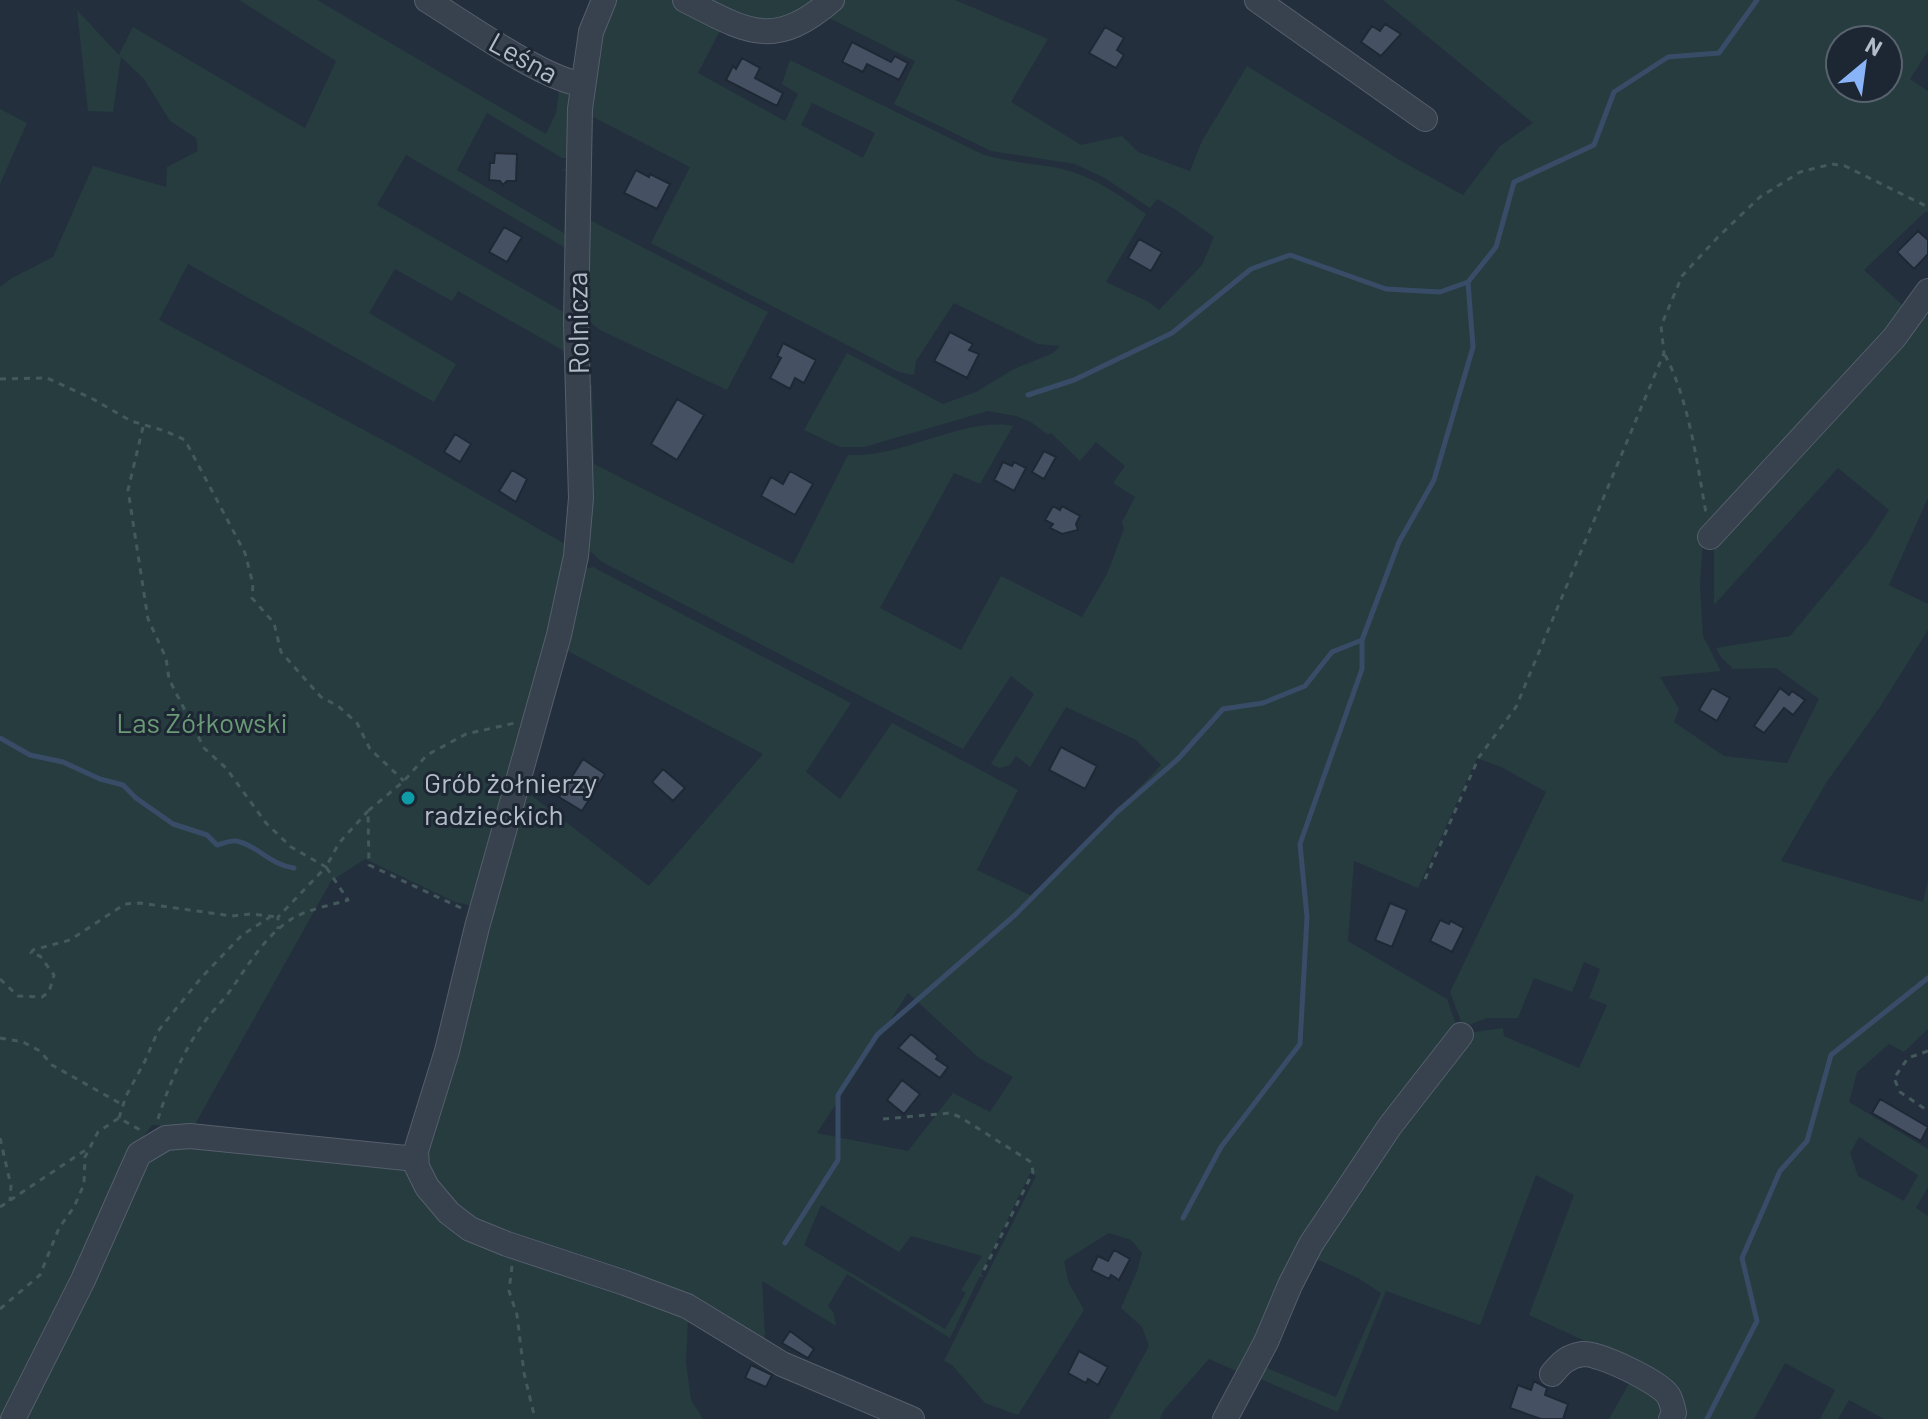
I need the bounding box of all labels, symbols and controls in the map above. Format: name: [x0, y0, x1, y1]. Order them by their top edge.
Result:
street label: Leśna: [484, 24, 564, 90]
north arrow: [1824, 24, 1904, 104]
text: N: [1861, 31, 1887, 61]
street label: Rolnicza: [559, 272, 595, 374]
park label: Las Żółkowski: [116, 705, 288, 739]
place label: Grób żołnierzy radzieckich: [424, 765, 597, 831]
marker: Grób żołnierzy radzieckich: [399, 789, 417, 807]

